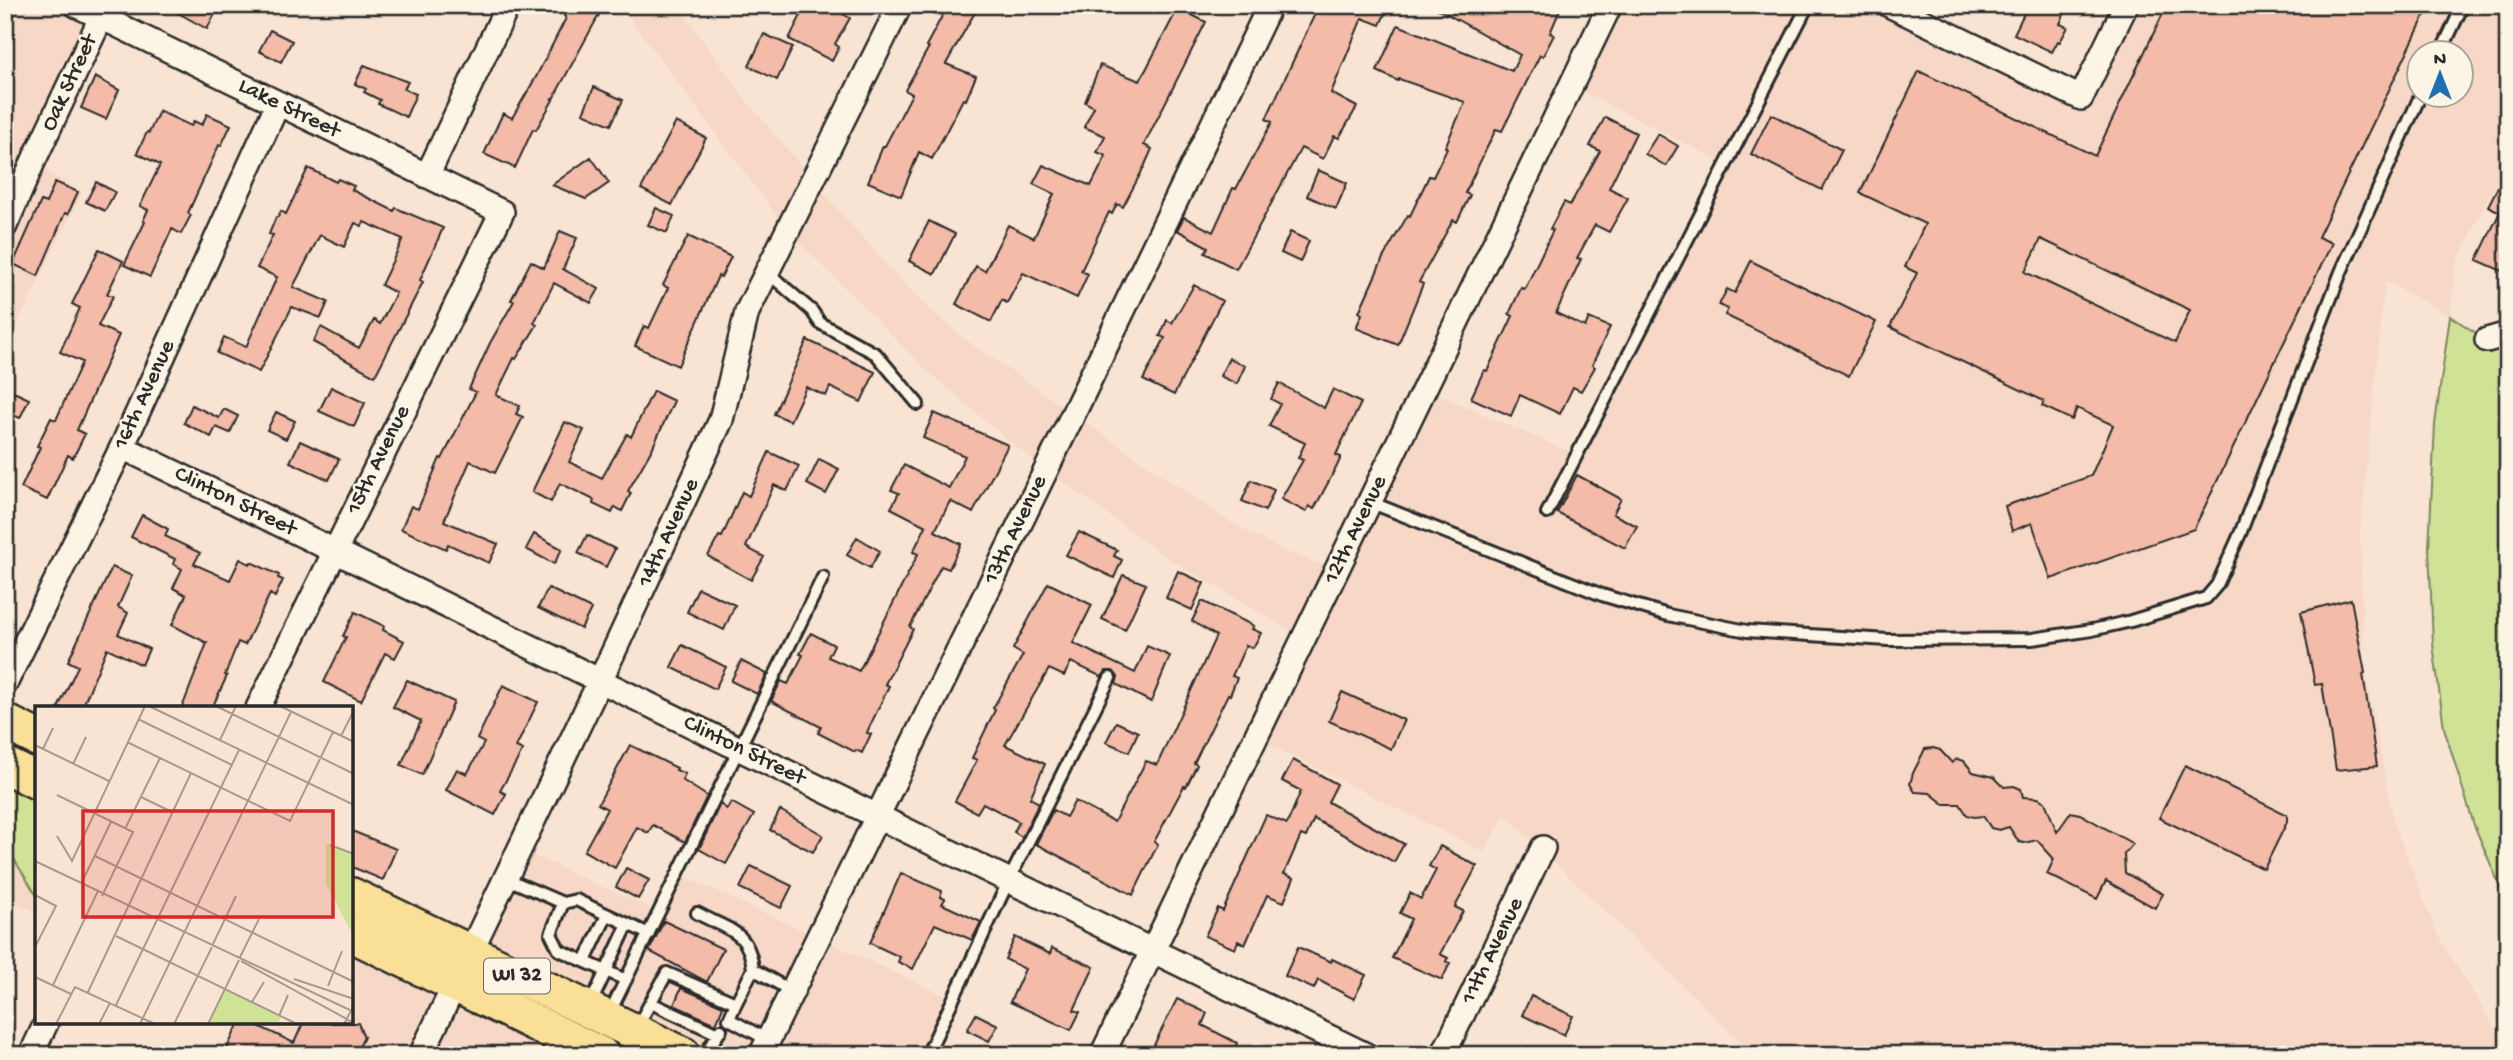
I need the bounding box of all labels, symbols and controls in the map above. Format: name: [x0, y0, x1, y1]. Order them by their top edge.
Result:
street label: Oak Street: [36, 29, 105, 136]
north arrow: [2404, 38, 2474, 108]
text: N: [2434, 49, 2446, 72]
street label: Lake Street: [234, 73, 346, 146]
street label: 16th Avenue: [108, 335, 182, 455]
street label: 15th Avenue: [341, 400, 417, 520]
street label: Clinton Street: [170, 461, 302, 544]
street label: 13th Avenue: [978, 470, 1054, 590]
street label: 12th Avenue: [1318, 471, 1394, 589]
street label: 14th Avenue: [632, 473, 706, 592]
inset map: [35, 706, 354, 1025]
street label: Clinton Street: [679, 710, 811, 793]
street label: 11th Avenue: [1455, 892, 1531, 1009]
road number: WI 32: [484, 958, 550, 993]

